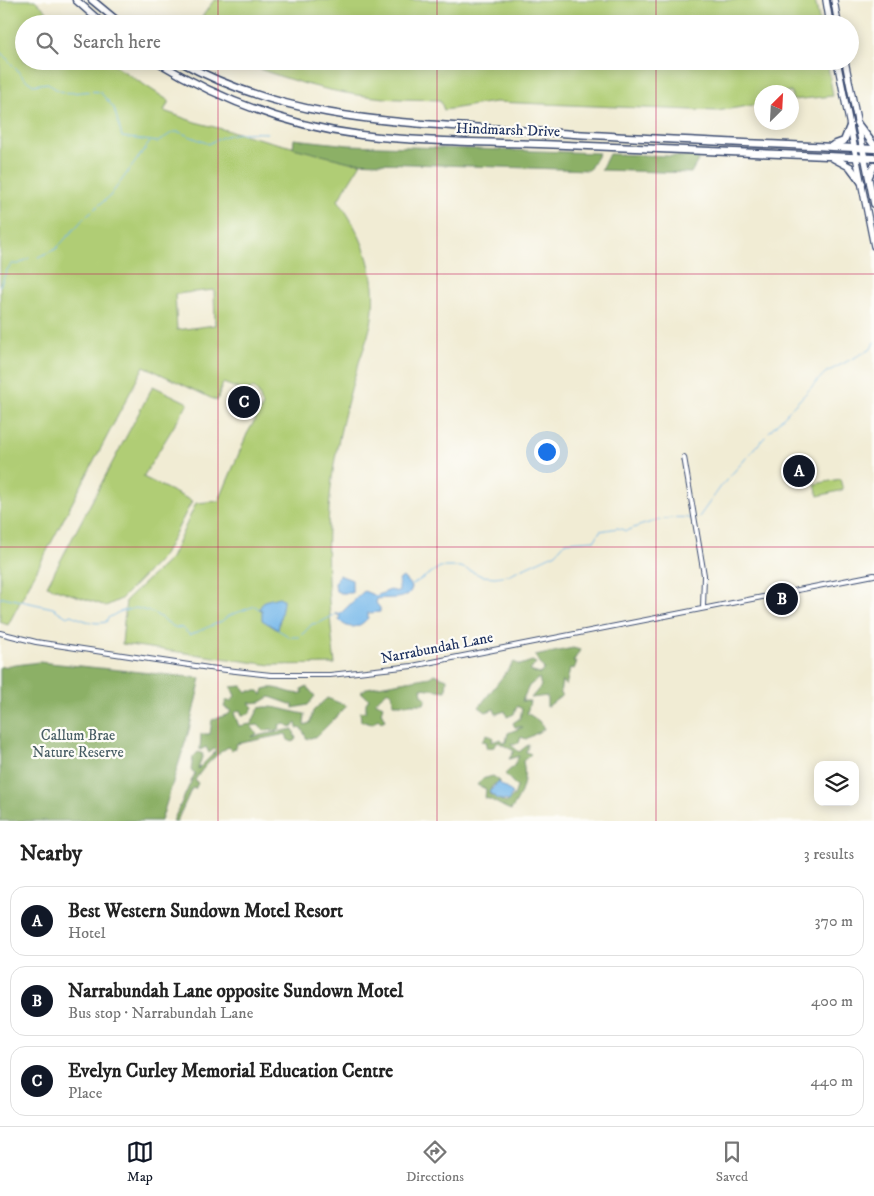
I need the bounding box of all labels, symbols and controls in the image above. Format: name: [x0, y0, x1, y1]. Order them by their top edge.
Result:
search box: [15, 15, 859, 70]
icon: search: [33, 29, 61, 57]
text: Search here: [73, 31, 161, 54]
north arrow: [754, 85, 799, 130]
street label: Hindmarsh Drive: [455, 119, 561, 141]
pin: C: [228, 383, 260, 421]
your location: [534, 439, 560, 465]
pin: A: [783, 452, 815, 490]
pin: B: [766, 580, 798, 618]
street label: Narrabundah Lane: [379, 628, 495, 668]
park label: Callum Brae Nature Reserve: [32, 726, 124, 762]
map controls: [814, 761, 859, 806]
button: layers: [814, 761, 859, 806]
text: Nearby: [20, 841, 82, 867]
text: 3 results: [804, 844, 854, 864]
text: Best Western Sundown Motel Resort: [68, 900, 343, 923]
text: A: [32, 911, 42, 931]
text: 370 m: [815, 911, 853, 931]
text: Hotel: [68, 923, 106, 943]
text: Narrabundah Lane opposite Sundown Motel: [68, 980, 403, 1003]
text: B: [32, 991, 42, 1011]
text: 400 m: [811, 991, 853, 1011]
text: Bus stop · Narrabundah Lane: [68, 1003, 253, 1023]
text: Evelyn Curley Memorial Education Centre: [68, 1060, 393, 1083]
text: C: [32, 1071, 42, 1091]
text: 440 m: [811, 1071, 853, 1091]
text: Place: [68, 1083, 102, 1103]
tab: Map: [126, 1138, 154, 1186]
tab: Directions: [406, 1138, 464, 1186]
tab: Saved: [716, 1138, 748, 1186]

